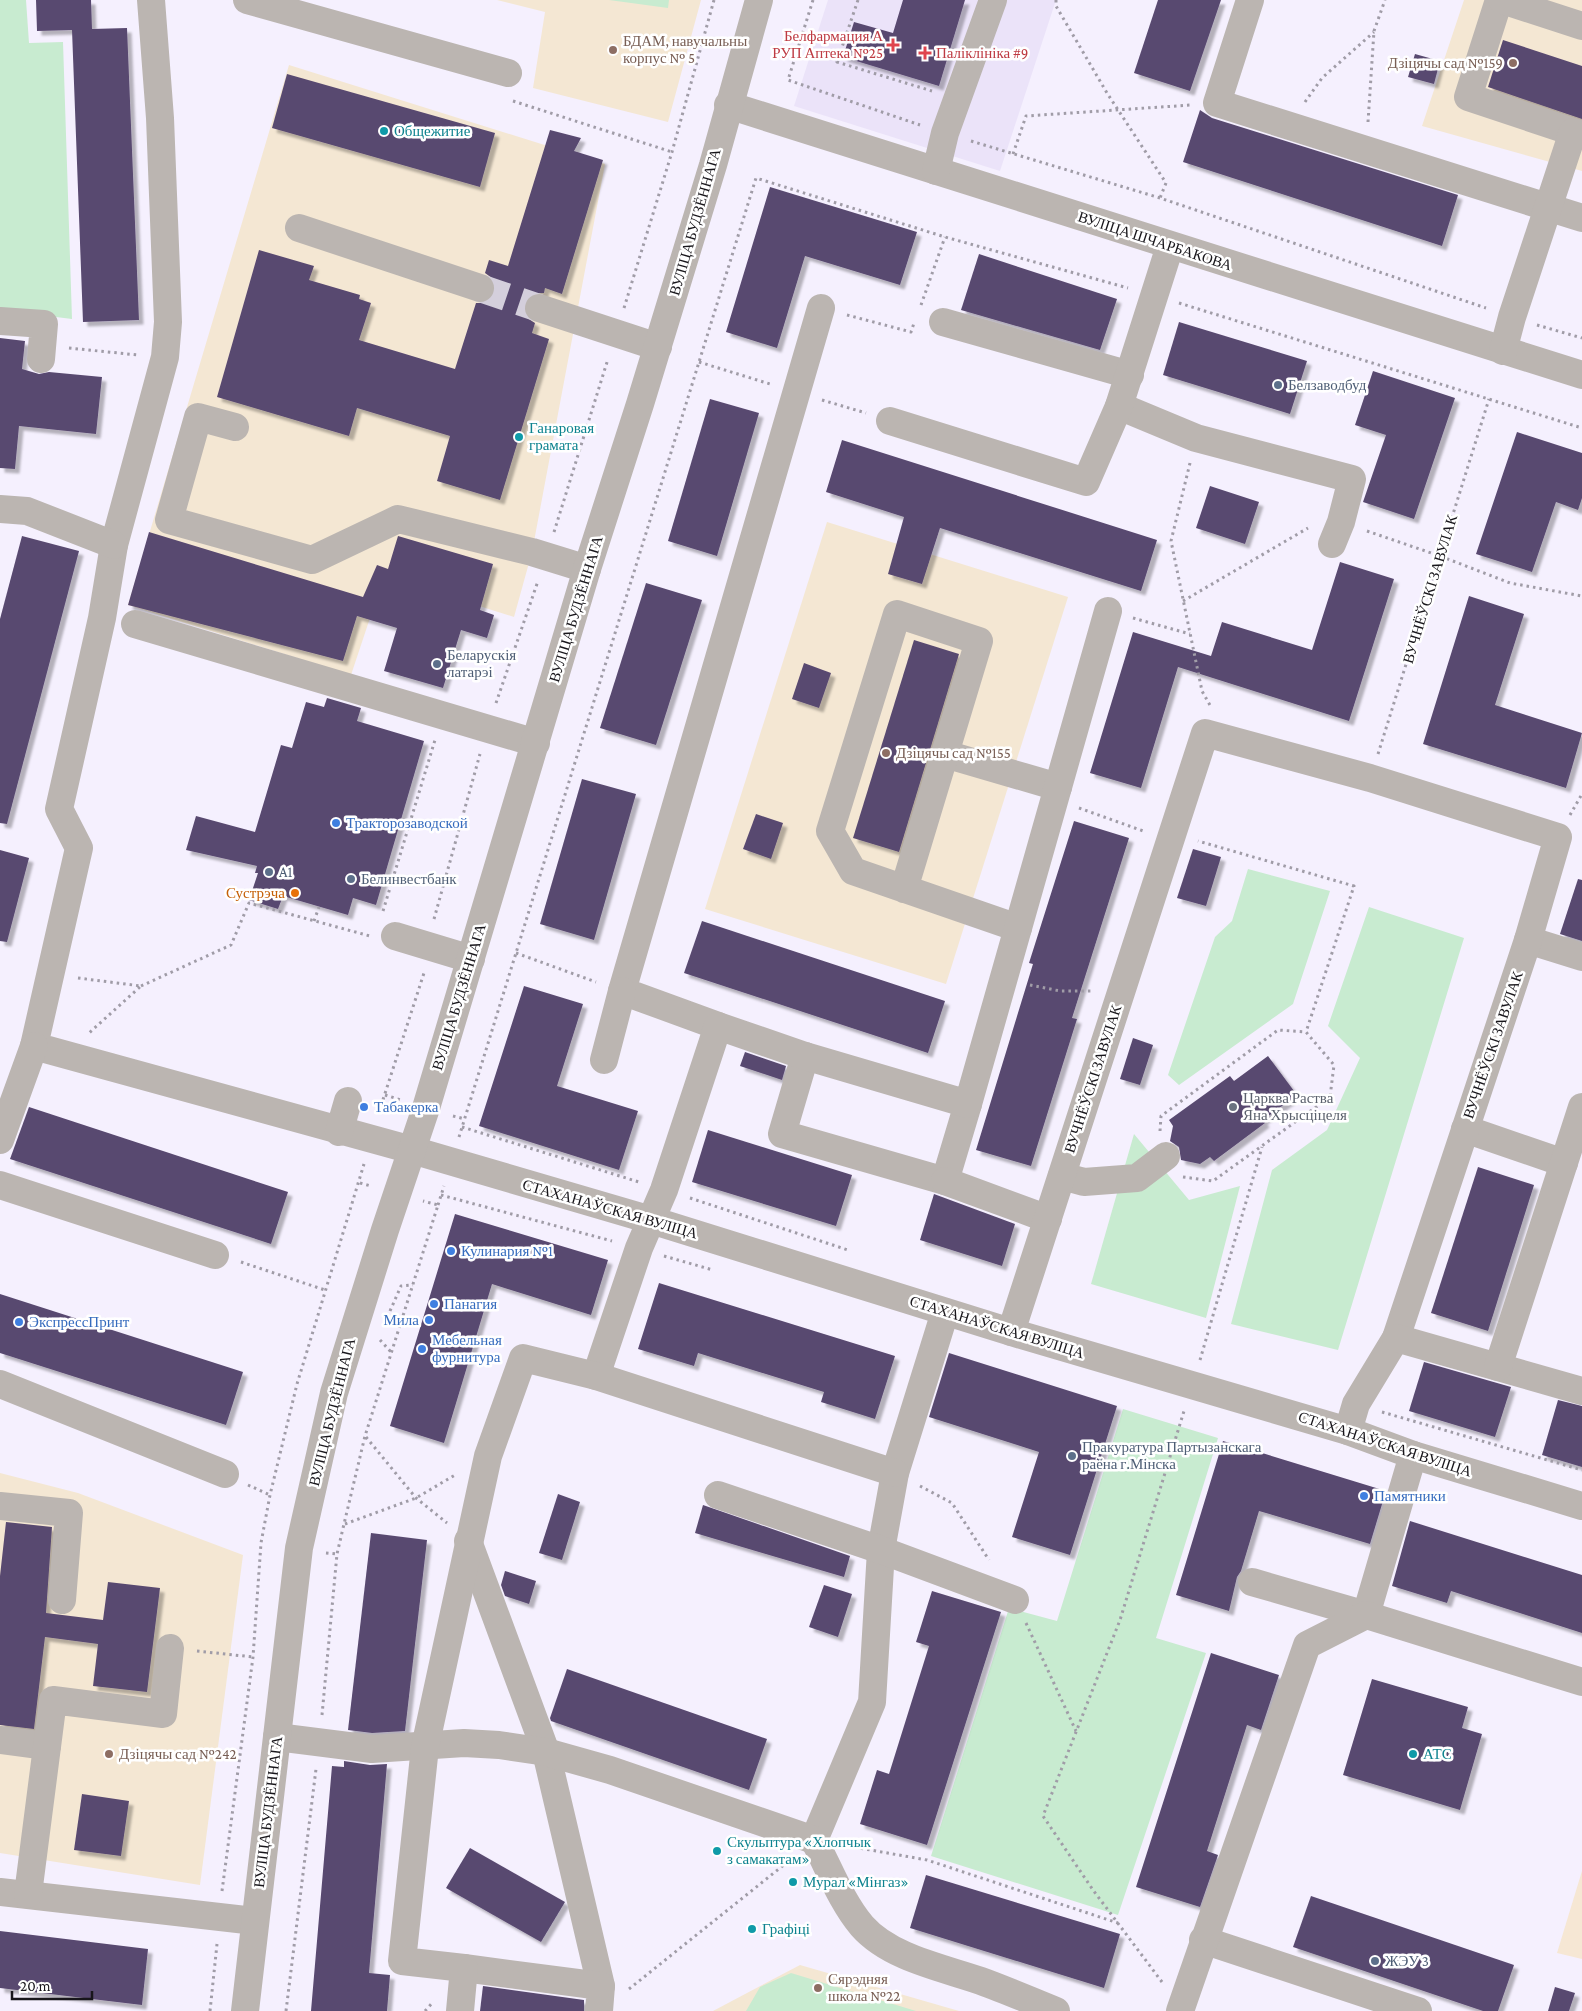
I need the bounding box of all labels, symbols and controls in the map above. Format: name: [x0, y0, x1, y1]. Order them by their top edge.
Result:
place label: Белфармация А РУП Аптека №25: [772, 28, 883, 61]
place label: БДАМ, навучальны корпус № 5: [623, 33, 747, 66]
marker: Белфармация А РУП Аптека №25: [887, 39, 899, 51]
marker: БДАМ, навучальны корпус № 5: [607, 44, 619, 56]
place label: Паліклініка #9: [936, 45, 1028, 61]
marker: Паліклініка #9: [918, 46, 932, 60]
place label: Дзіцячы сад №159: [1388, 55, 1503, 71]
marker: Дзіцячы сад №159: [1507, 57, 1519, 69]
place label: Общежитие: [394, 123, 471, 139]
marker: Общежитие: [378, 125, 390, 137]
street label: ВУЛІЦА БУДЗЁННАГА: [666, 146, 724, 297]
street label: ВУЛІЦА ШЧАРБАКОВА: [1076, 209, 1234, 274]
place label: Белзаводбуд: [1288, 377, 1367, 393]
marker: Белзаводбуд: [1272, 379, 1284, 391]
place label: Ганаровая грамата: [529, 420, 594, 453]
marker: Ганаровая грамата: [513, 431, 525, 443]
street label: ВУЧНЁЎСКІ ЗАВУЛАК: [1400, 512, 1461, 665]
street label: ВУЛІЦА БУДЗЁННАГА: [546, 534, 606, 684]
place label: Беларускія латарэі: [447, 647, 516, 680]
marker: Беларускія латарэі: [431, 658, 443, 670]
place label: Дзіцячы сад №155: [896, 745, 1011, 761]
marker: Дзіцячы сад №155: [880, 747, 892, 759]
place label: Тракторозаводской: [346, 815, 468, 831]
marker: Тракторозаводской: [330, 817, 342, 829]
place label: A1: [279, 864, 293, 880]
marker: A1: [263, 866, 275, 878]
place label: Белинвестбанк: [361, 871, 457, 887]
marker: Белинвестбанк: [345, 873, 357, 885]
place label: Сустрэча: [226, 885, 285, 901]
marker: Сустрэча: [289, 887, 301, 899]
street label: ВУЛІЦА БУДЗЁННАГА: [429, 922, 489, 1072]
street label: ВУЧНЁЎСКІ ЗАВУЛАК: [1460, 968, 1526, 1121]
street label: ВУЧНЁЎСКІ ЗАВУЛАК: [1061, 1002, 1125, 1155]
place label: Царква Раства Яна Хрысціцеля: [1243, 1090, 1347, 1123]
place label: Табакерка: [374, 1099, 439, 1115]
marker: Табакерка: [358, 1101, 370, 1113]
marker: Царква Раства Яна Хрысціцеля: [1227, 1101, 1239, 1113]
street label: СТАХАНАЎСКАЯ ВУЛІЦА: [521, 1176, 700, 1242]
place label: Кулинария №1: [461, 1243, 553, 1259]
marker: Кулинария №1: [445, 1245, 457, 1257]
street label: СТАХАНАЎСКАЯ ВУЛІЦА: [908, 1293, 1086, 1361]
place label: Панагия: [444, 1296, 497, 1312]
marker: Панагия: [428, 1298, 440, 1310]
place label: Мила: [383, 1312, 419, 1328]
place label: ЭкспрессПринт: [29, 1314, 130, 1330]
marker: Мила: [423, 1314, 435, 1326]
marker: ЭкспрессПринт: [13, 1316, 25, 1328]
place label: Мебельная фурнитура: [432, 1332, 502, 1365]
street label: ВУЛІЦА БУДЗЁННАГА: [306, 1336, 358, 1488]
marker: Мебельная фурнитура: [416, 1343, 428, 1355]
street label: СТАХАНАЎСКАЯ ВУЛІЦА: [1296, 1408, 1474, 1480]
place label: Пракуратура Партызанскага раёна г.Мінска: [1082, 1439, 1262, 1472]
marker: Пракуратура Партызанскага раёна г.Мінска: [1066, 1450, 1078, 1462]
place label: Памятники: [1374, 1488, 1446, 1504]
marker: Памятники: [1358, 1490, 1370, 1502]
street label: ВУЛІЦА БУДЗЁННАГА: [251, 1735, 285, 1889]
place label: Дзіцячы сад №242: [119, 1746, 237, 1762]
place label: АТС: [1423, 1746, 1452, 1762]
marker: Дзіцячы сад №242: [103, 1748, 115, 1760]
marker: АТС: [1407, 1748, 1419, 1760]
place label: Скульптура «Хлопчык з самакатам»: [727, 1834, 872, 1867]
marker: Скульптура «Хлопчык з самакатам»: [711, 1845, 723, 1857]
place label: Мурал «Мінгаз»: [803, 1874, 909, 1890]
marker: Мурал «Мінгаз»: [787, 1876, 799, 1888]
place label: Графіці: [762, 1921, 810, 1937]
marker: Графіці: [746, 1923, 758, 1935]
place label: ЖЭУ 3: [1385, 1953, 1429, 1969]
marker: ЖЭУ 3: [1369, 1955, 1381, 1967]
scale bar: [12, 1968, 92, 2000]
place label: Сярэдняя школа №22: [828, 1971, 900, 2004]
text: 20 m: [20, 1978, 51, 1994]
marker: Сярэдняя школа №22: [812, 1982, 824, 1994]

